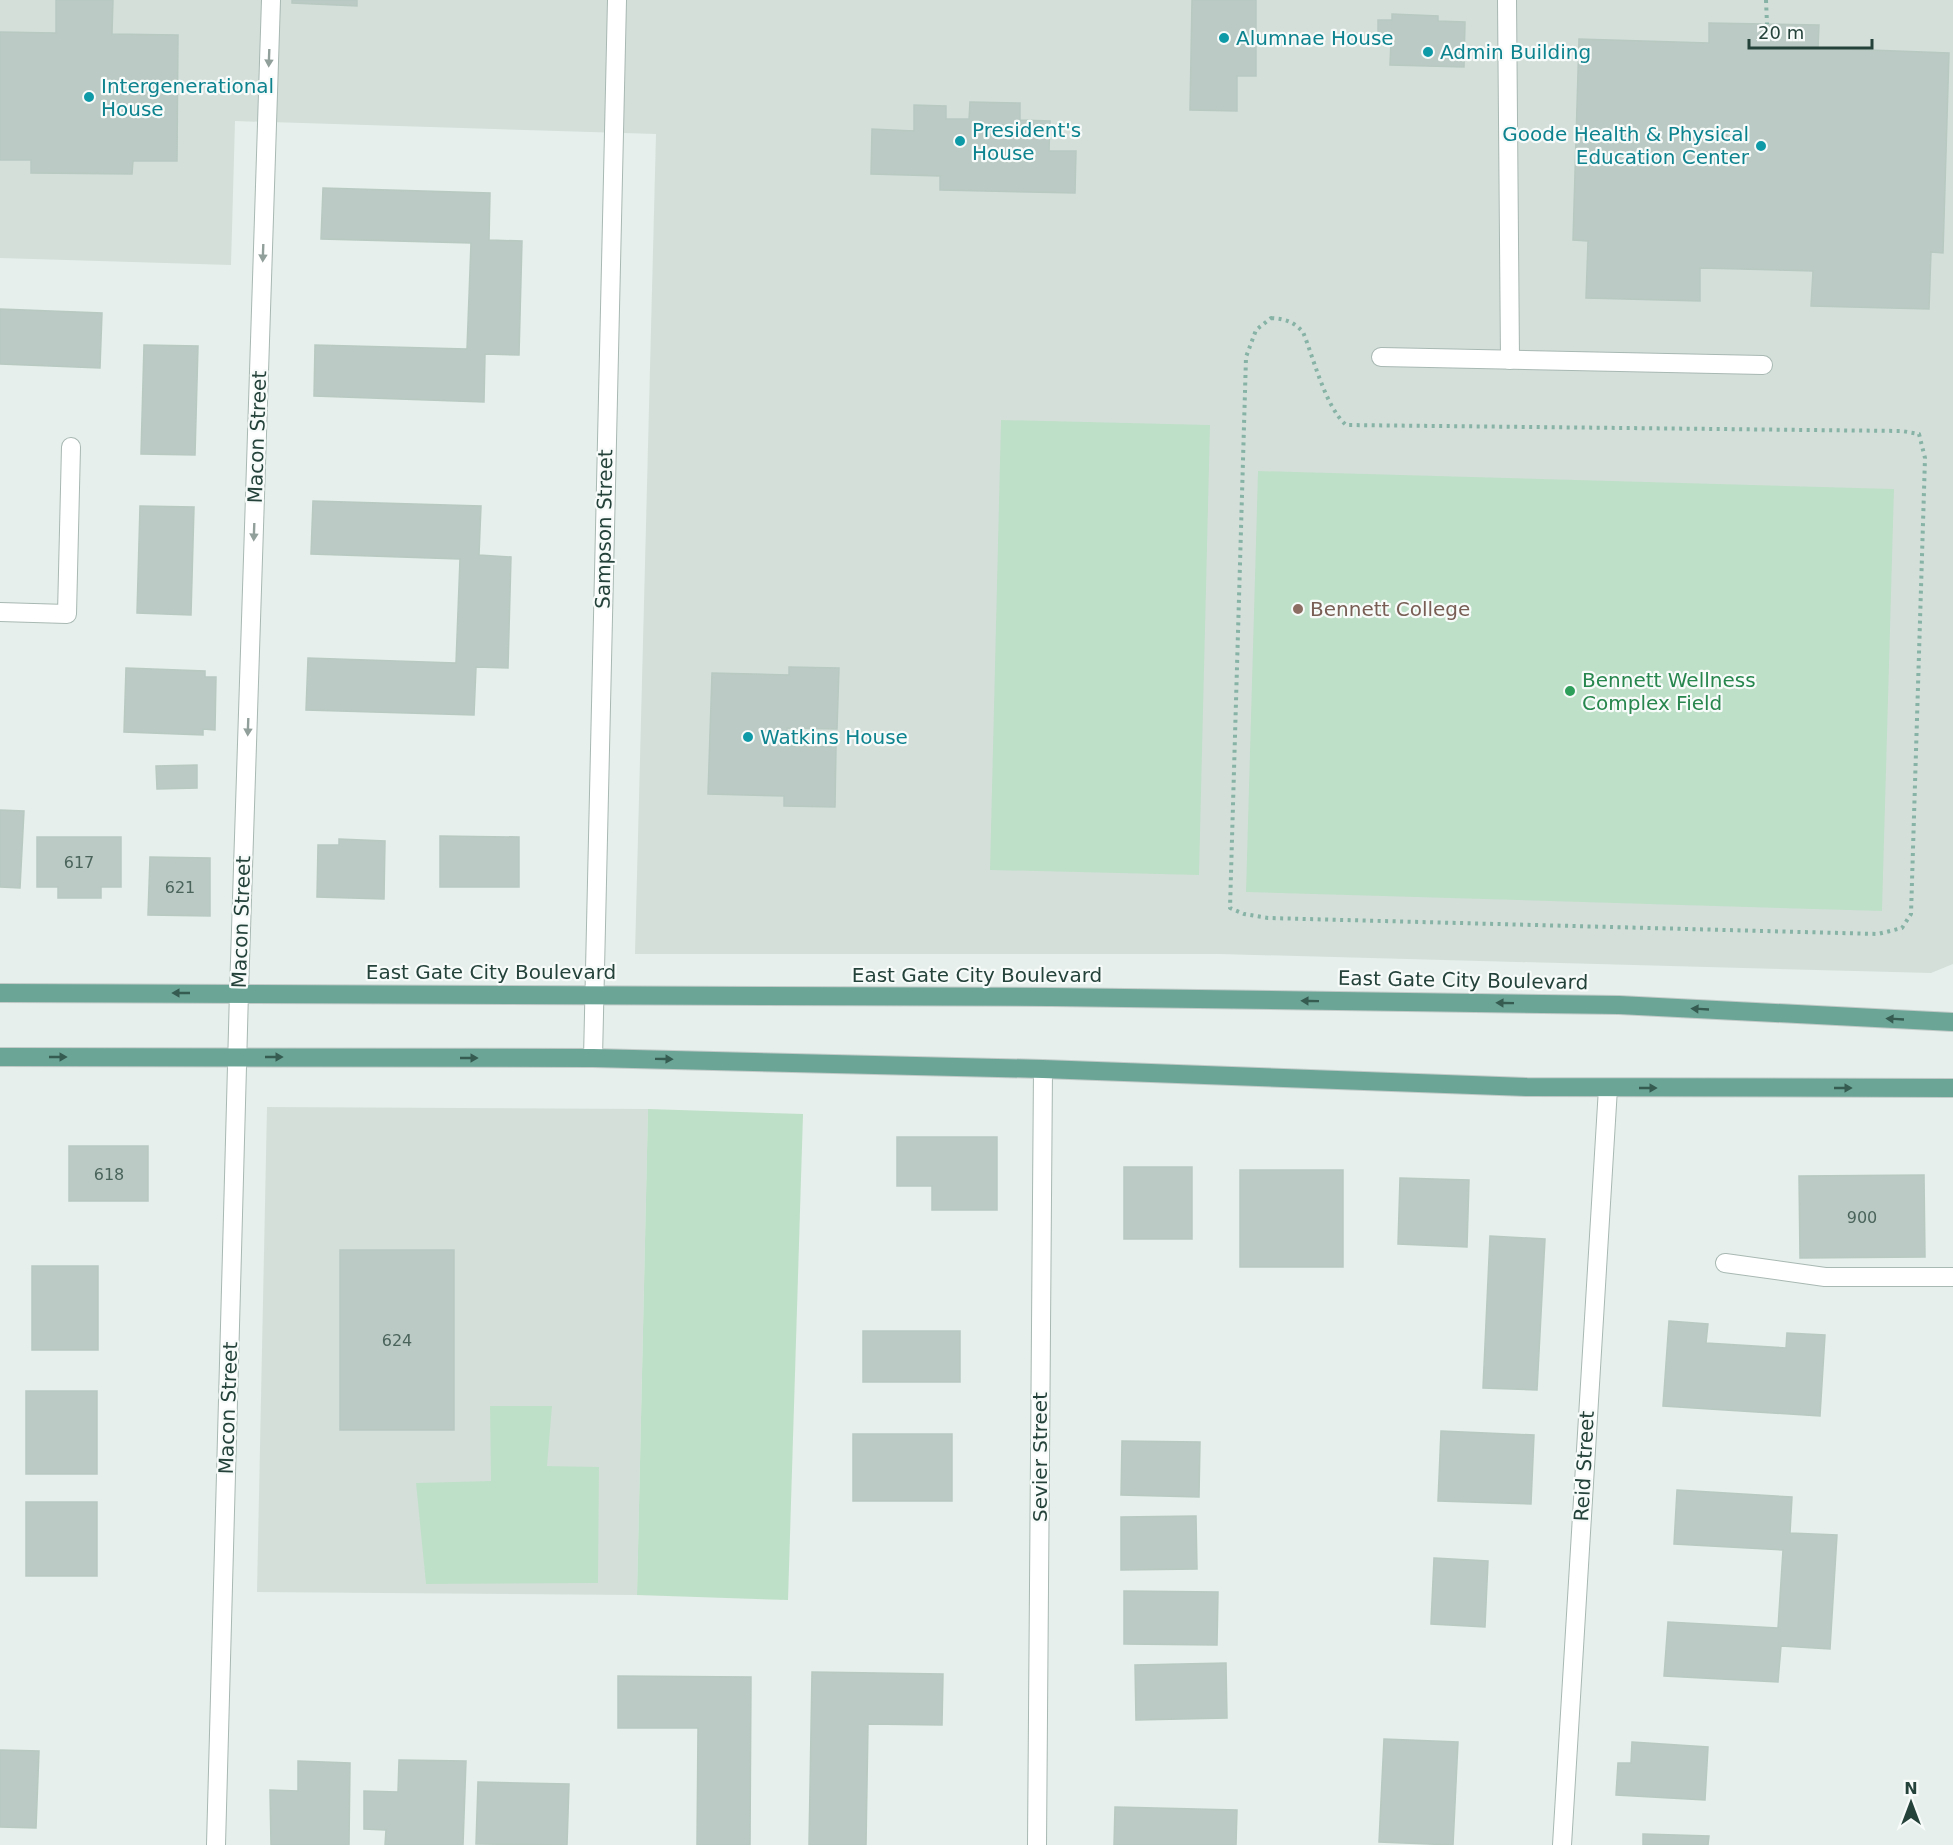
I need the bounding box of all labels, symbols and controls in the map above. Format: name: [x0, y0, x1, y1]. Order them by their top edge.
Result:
scale bar: [1749, 12, 1872, 50]
text: 20 m: [1758, 22, 1804, 43]
place label: Alumnae House: [1236, 26, 1394, 50]
marker: Alumnae House: [1217, 31, 1231, 45]
place label: Admin Building: [1440, 40, 1591, 64]
marker: Admin Building: [1421, 45, 1435, 59]
one-way arrow: [264, 49, 274, 68]
place label: Intergenerational House: [101, 74, 274, 121]
marker: Intergenerational House: [82, 90, 96, 104]
place label: President's House: [972, 118, 1081, 165]
place label: Goode Health & Physical Education Center: [1502, 122, 1750, 169]
marker: President's House: [953, 134, 967, 148]
marker: Goode Health & Physical Education Center: [1754, 139, 1768, 153]
one-way arrow: [258, 244, 267, 263]
street label: Macon Street: [243, 370, 271, 504]
street label: Sampson Street: [591, 449, 617, 609]
one-way arrow: [249, 523, 259, 542]
place label: Bennett College: [1310, 597, 1470, 621]
marker: Bennett College: [1291, 602, 1305, 616]
place label: Bennett Wellness Complex Field: [1582, 668, 1756, 715]
marker: Bennett Wellness Complex Field: [1563, 684, 1577, 698]
one-way arrow: [243, 718, 252, 737]
place label: Watkins House: [760, 725, 908, 749]
marker: Watkins House: [741, 730, 755, 744]
house number: 617: [64, 853, 94, 872]
street label: Macon Street: [227, 855, 255, 989]
house number: 621: [165, 878, 195, 897]
street label: East Gate City Boulevard: [366, 960, 616, 984]
street label: East Gate City Boulevard: [852, 963, 1102, 987]
street label: East Gate City Boulevard: [1338, 966, 1588, 994]
one-way arrow: [171, 988, 190, 998]
one-way arrow: [1300, 996, 1319, 1005]
one-way arrow: [1495, 998, 1514, 1008]
one-way arrow: [1690, 1004, 1709, 1013]
one-way arrow: [1885, 1014, 1904, 1023]
one-way arrow: [49, 1052, 68, 1062]
one-way arrow: [265, 1052, 284, 1061]
one-way arrow: [460, 1053, 479, 1063]
one-way arrow: [655, 1055, 674, 1064]
one-way arrow: [1639, 1083, 1658, 1093]
one-way arrow: [1834, 1083, 1853, 1093]
house number: 618: [94, 1165, 124, 1184]
house number: 900: [1847, 1208, 1877, 1227]
house number: 624: [382, 1331, 412, 1350]
street label: Macon Street: [214, 1341, 242, 1475]
street label: Sevier Street: [1028, 1392, 1052, 1522]
street label: Reid Street: [1569, 1410, 1599, 1522]
north arrow: [1881, 1773, 1941, 1833]
text: N: [1904, 1779, 1918, 1798]

